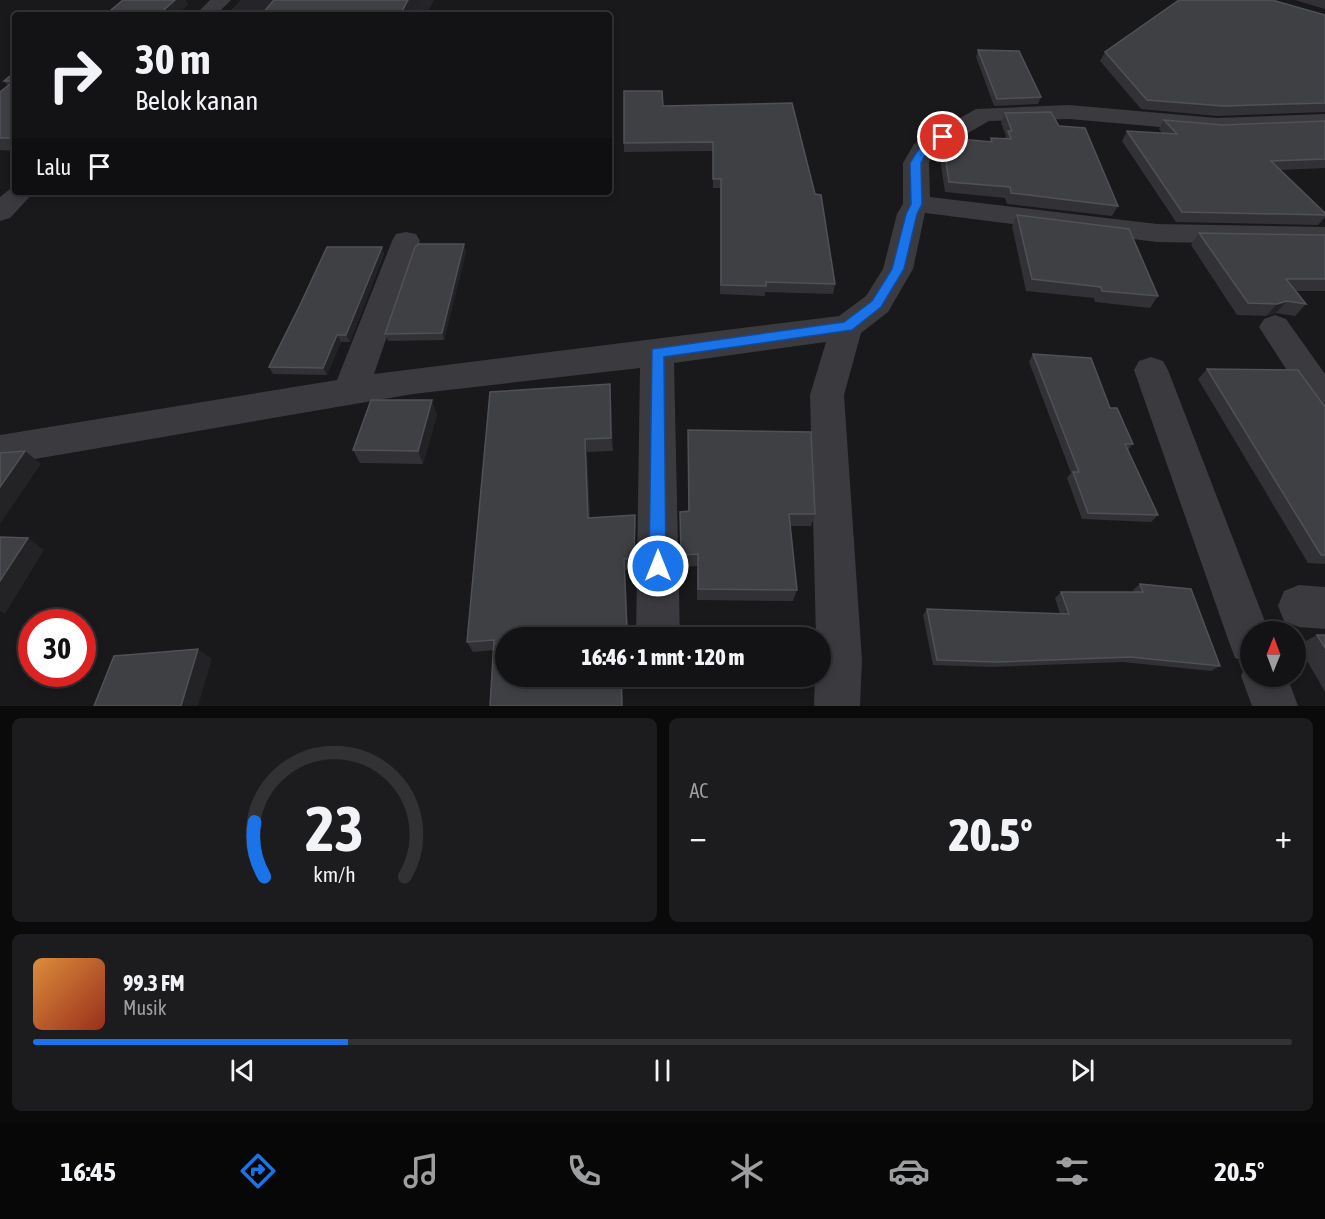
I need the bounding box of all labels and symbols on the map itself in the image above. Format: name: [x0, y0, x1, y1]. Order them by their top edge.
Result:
pin: [917, 111, 968, 162]
position arrow: [626, 534, 690, 598]
speed limit sign: 30: [18, 609, 96, 687]
north arrow: [1240, 621, 1306, 687]

